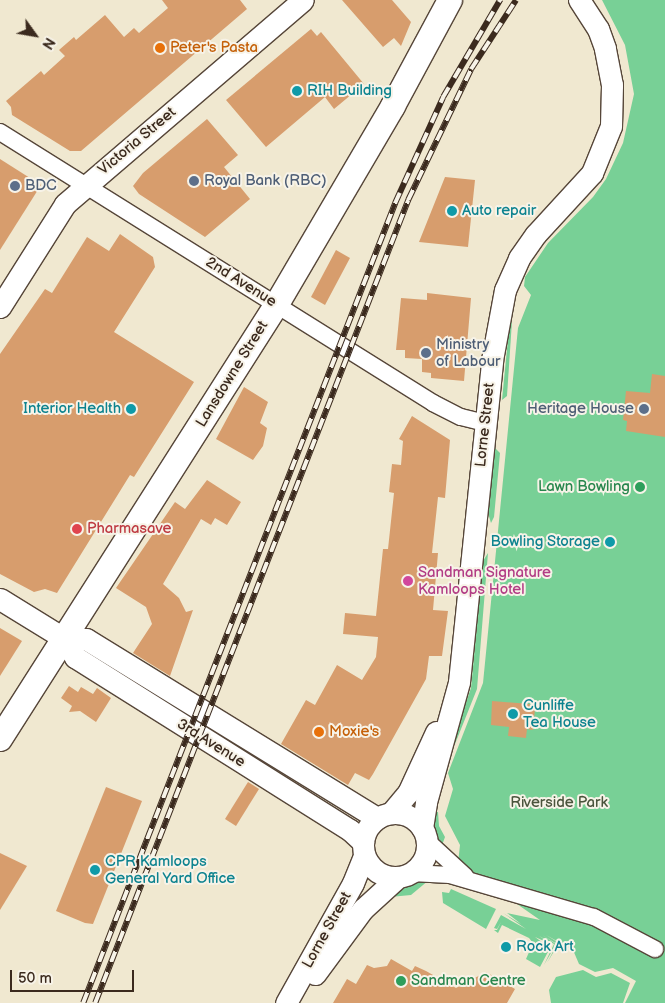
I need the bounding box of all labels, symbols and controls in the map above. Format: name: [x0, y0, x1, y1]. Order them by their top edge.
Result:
north arrow: [10, 10, 60, 60]
text: N: [38, 34, 58, 52]
place label: Peter's Pasta: [170, 39, 258, 57]
marker: Peter's Pasta: [154, 42, 166, 54]
place label: RIH Building: [307, 82, 392, 100]
marker: RIH Building: [291, 85, 303, 97]
street label: Victoria Street: [94, 103, 180, 179]
place label: Royal Bank (RBC): [204, 172, 326, 190]
marker: Royal Bank (RBC): [188, 175, 200, 187]
place label: BDC: [25, 177, 57, 195]
marker: BDC: [9, 180, 21, 192]
place label: Auto repair: [462, 202, 536, 220]
marker: Auto repair: [446, 205, 458, 217]
street label: 2nd Avenue: [202, 253, 280, 311]
street label: Lansdowne Street: [192, 317, 272, 431]
place label: Ministry of Labour: [436, 335, 500, 370]
marker: Ministry of Labour: [420, 347, 432, 359]
street label: Lorne Street: [472, 382, 498, 468]
place label: Interior Health: [23, 400, 121, 418]
place label: Heritage House: [527, 400, 634, 418]
marker: Interior Health: [125, 403, 137, 415]
marker: Heritage House: [638, 403, 650, 415]
place label: Lawn Bowling: [538, 478, 630, 496]
marker: Lawn Bowling: [634, 481, 646, 493]
place label: Pharmasave: [87, 520, 171, 538]
marker: Pharmasave: [71, 523, 83, 535]
place label: Bowling Storage: [490, 533, 600, 551]
marker: Bowling Storage: [604, 536, 616, 548]
place label: Sandman Signature Kamloops Hotel: [418, 563, 551, 598]
marker: Sandman Signature Kamloops Hotel: [402, 575, 414, 587]
place label: Cunliffe Tea House: [523, 696, 596, 731]
marker: Cunliffe Tea House: [507, 708, 519, 720]
street label: 3rd Avenue: [173, 715, 249, 771]
place label: Moxie's: [329, 723, 379, 741]
marker: Moxie's: [313, 726, 325, 738]
park label: Riverside Park: [510, 794, 608, 812]
place label: CPR Kamloops General Yard Office: [105, 852, 236, 887]
marker: CPR Kamloops General Yard Office: [89, 864, 101, 876]
street label: Lorne Street: [299, 889, 355, 971]
place label: Rock Art: [516, 938, 574, 956]
marker: Rock Art: [500, 941, 512, 953]
scale bar: [12, 960, 136, 992]
text: 50 m: [18, 969, 52, 988]
place label: Sandman Centre: [411, 972, 526, 990]
marker: Sandman Centre: [395, 975, 407, 987]

